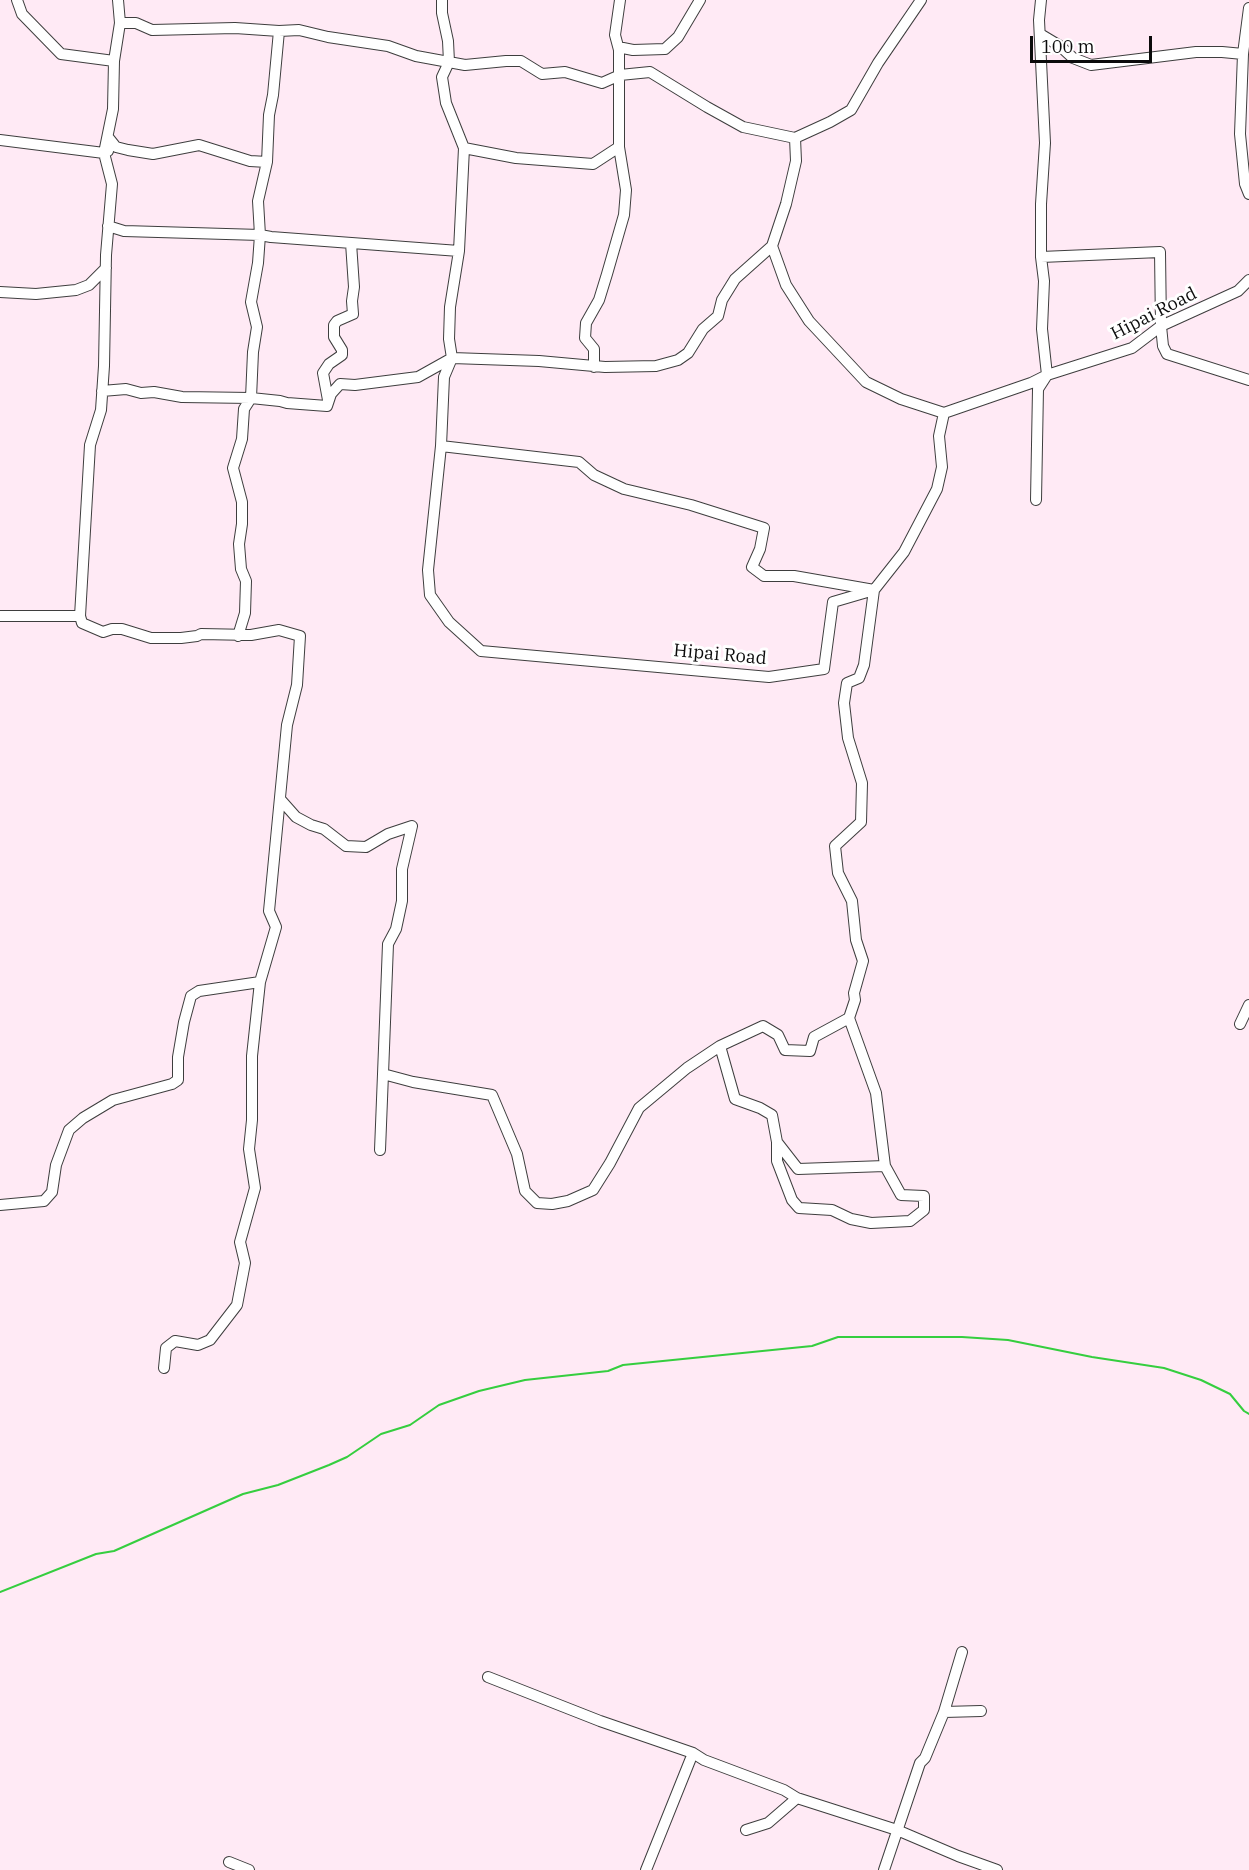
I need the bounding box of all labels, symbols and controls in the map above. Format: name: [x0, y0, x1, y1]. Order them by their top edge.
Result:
scale bar: [1033, 24, 1154, 62]
text: 100 m: [1041, 35, 1095, 58]
street label: Hipai Road: [1107, 283, 1201, 345]
street label: Hipai Road: [672, 640, 768, 670]

